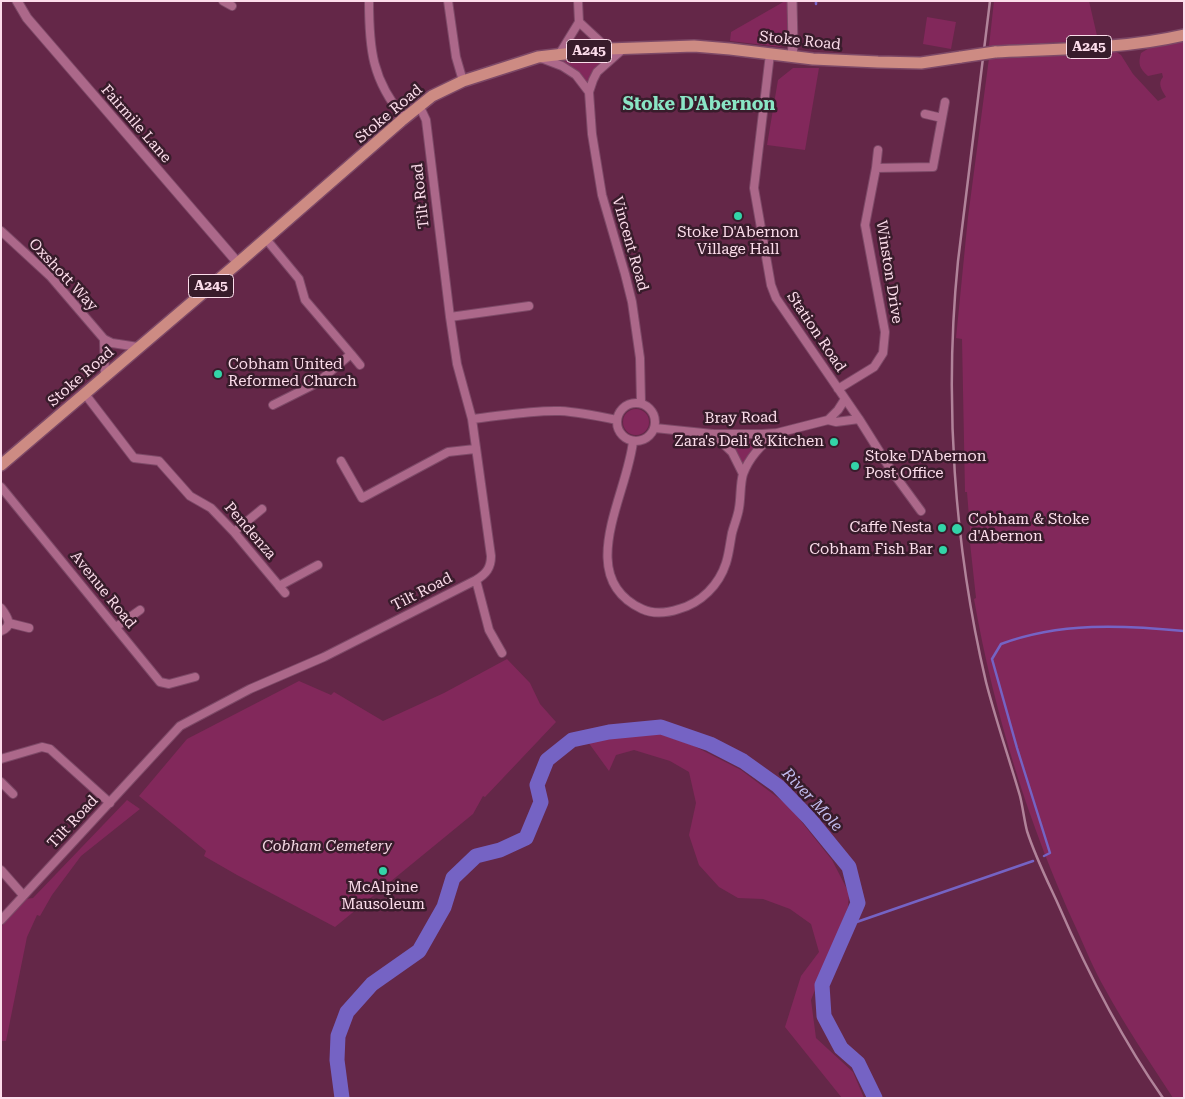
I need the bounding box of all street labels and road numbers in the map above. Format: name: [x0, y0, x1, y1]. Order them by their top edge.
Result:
street label: Stoke Road: [758, 28, 842, 54]
road number: A245: [1066, 36, 1112, 58]
road number: A245: [566, 40, 612, 62]
street label: Fairmile Lane: [97, 81, 175, 167]
street label: Stoke Road: [352, 81, 426, 147]
street label: Tilt Road: [409, 162, 433, 230]
street label: Vincent Road: [608, 195, 652, 293]
street label: Winston Drive: [872, 219, 906, 325]
street label: Oxshott Way: [25, 235, 101, 315]
road number: A245: [188, 274, 234, 298]
street label: Station Road: [783, 289, 849, 375]
street label: Stoke Road: [44, 343, 118, 411]
street label: Bray Road: [704, 408, 778, 428]
street label: Pendenza: [220, 499, 280, 563]
street label: Avenue Road: [66, 548, 140, 632]
street label: Tilt Road: [389, 569, 455, 615]
street label: Tilt Road: [44, 792, 102, 852]

